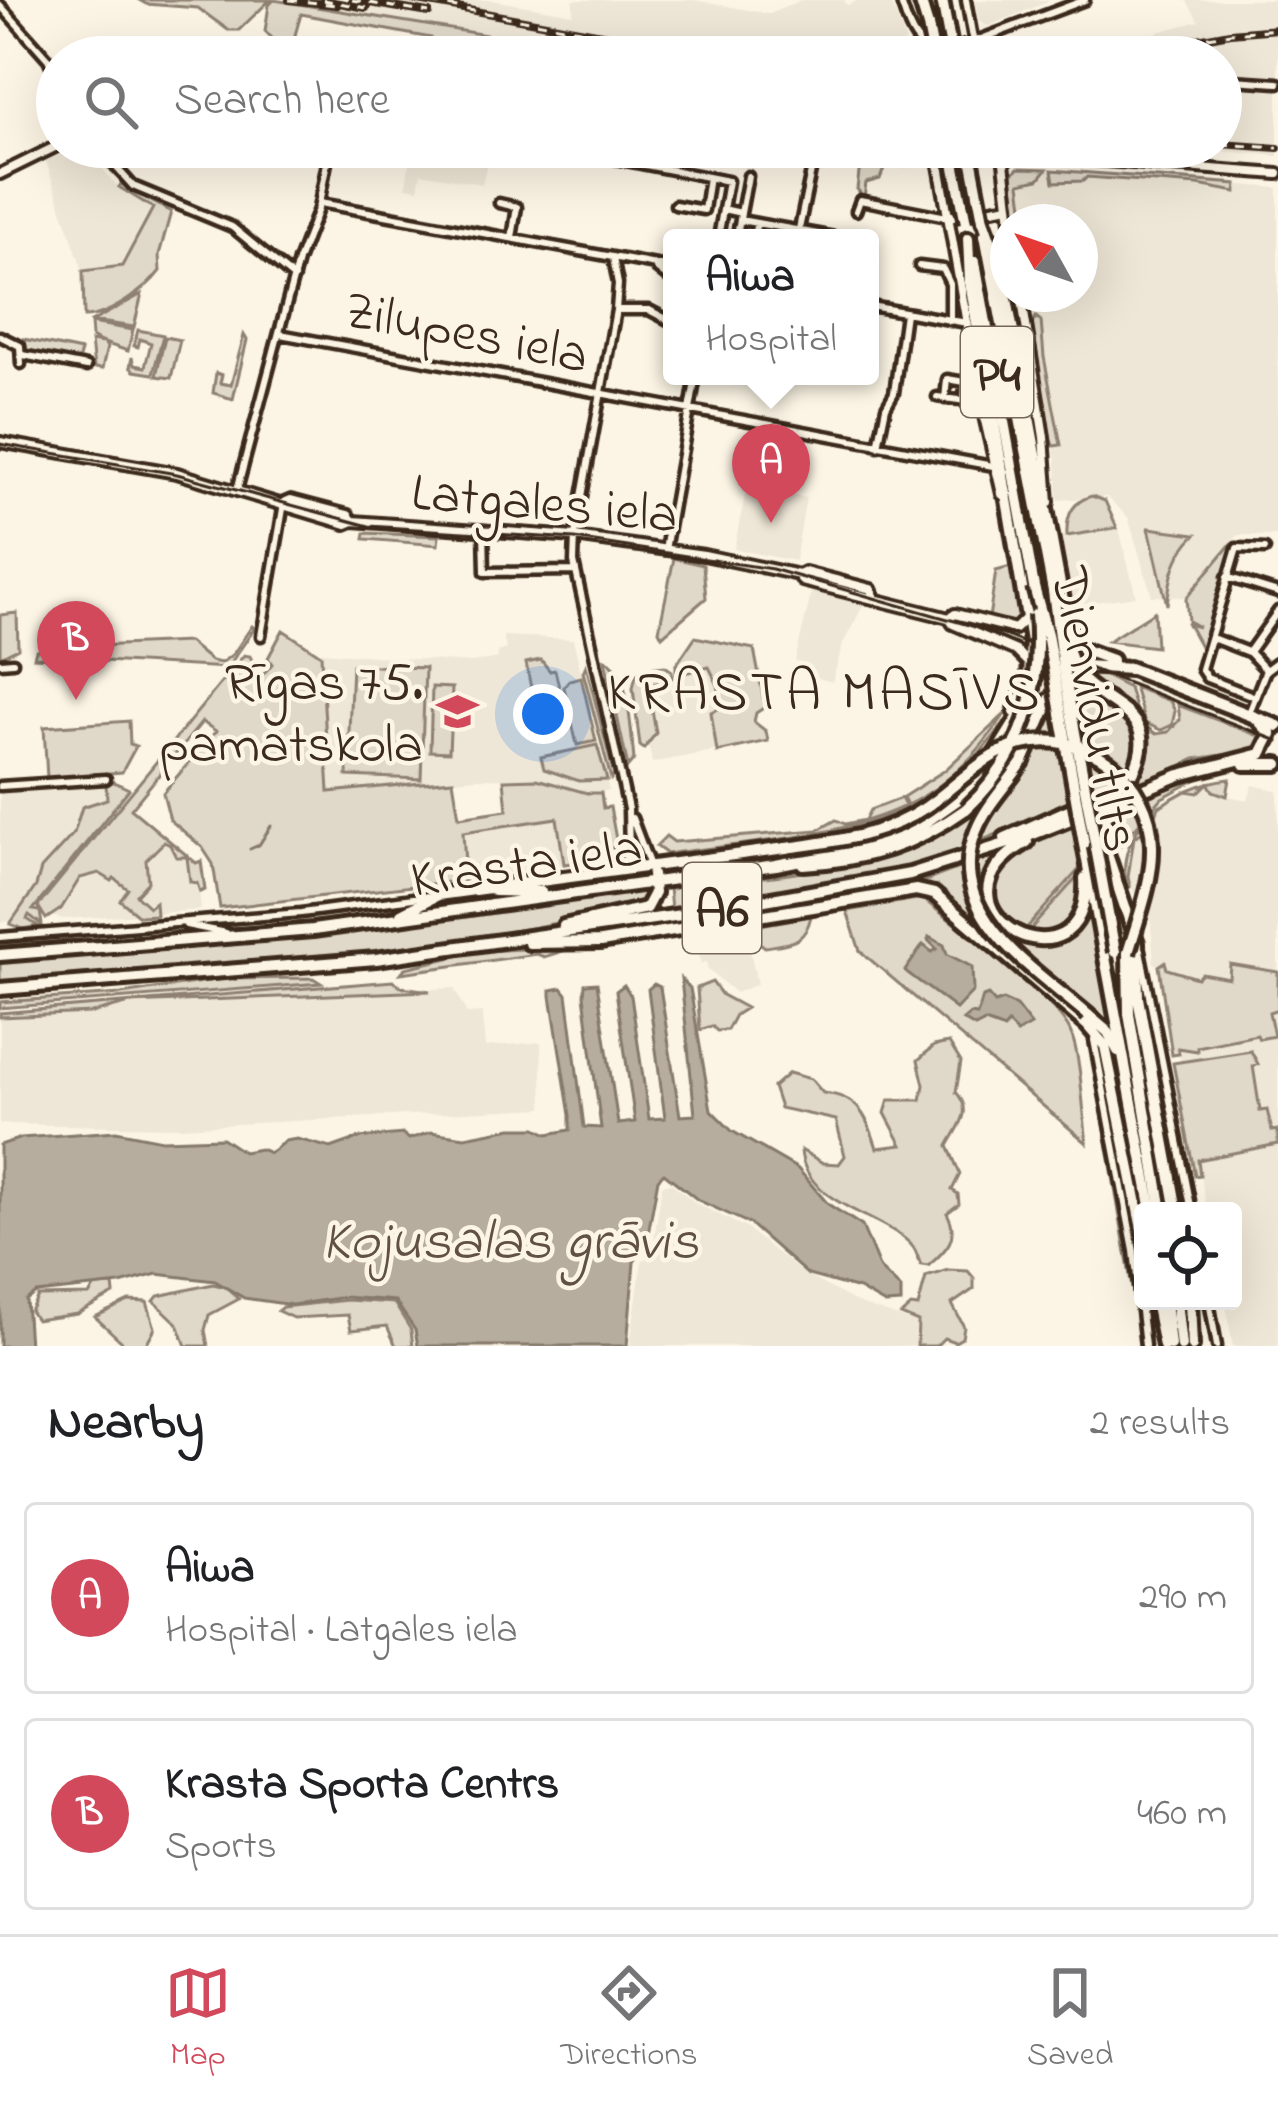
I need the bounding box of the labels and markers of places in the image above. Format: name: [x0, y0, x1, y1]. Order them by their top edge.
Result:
pin: A: [732, 424, 810, 523]
pin: B: [37, 601, 115, 700]
place label: Rīgas 75. pamatskola: [159, 647, 423, 787]
school or university icon: Rīgas 75. pamatskola: [434, 688, 480, 734]

